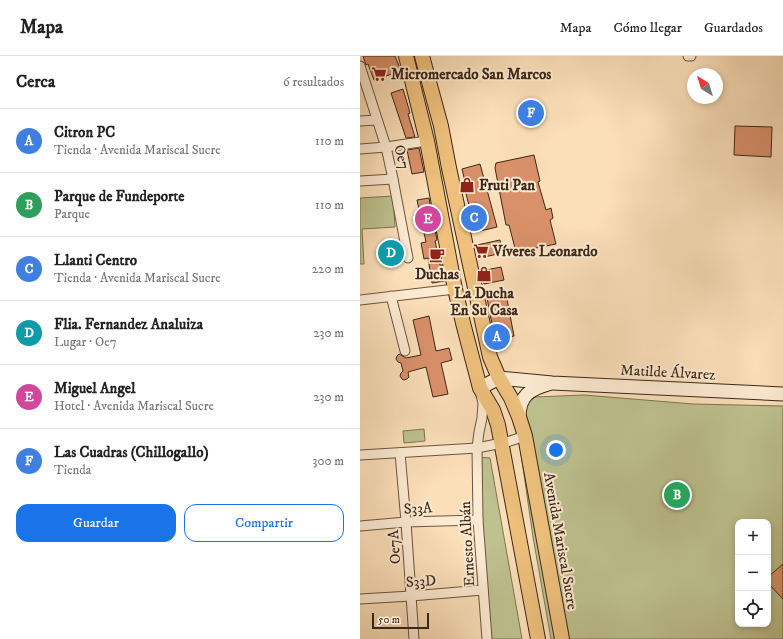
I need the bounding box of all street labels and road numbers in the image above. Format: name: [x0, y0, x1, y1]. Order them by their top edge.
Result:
street label: Oe7: [389, 143, 414, 172]
street label: Matilde Álvarez: [620, 360, 717, 385]
street label: Avenida Mariscal Sucre: [539, 471, 582, 611]
street label: S33A: [403, 498, 433, 519]
street label: Ernesto Albán: [456, 500, 479, 587]
street label: Oe7A: [384, 529, 405, 565]
street label: S33D: [405, 571, 437, 592]

